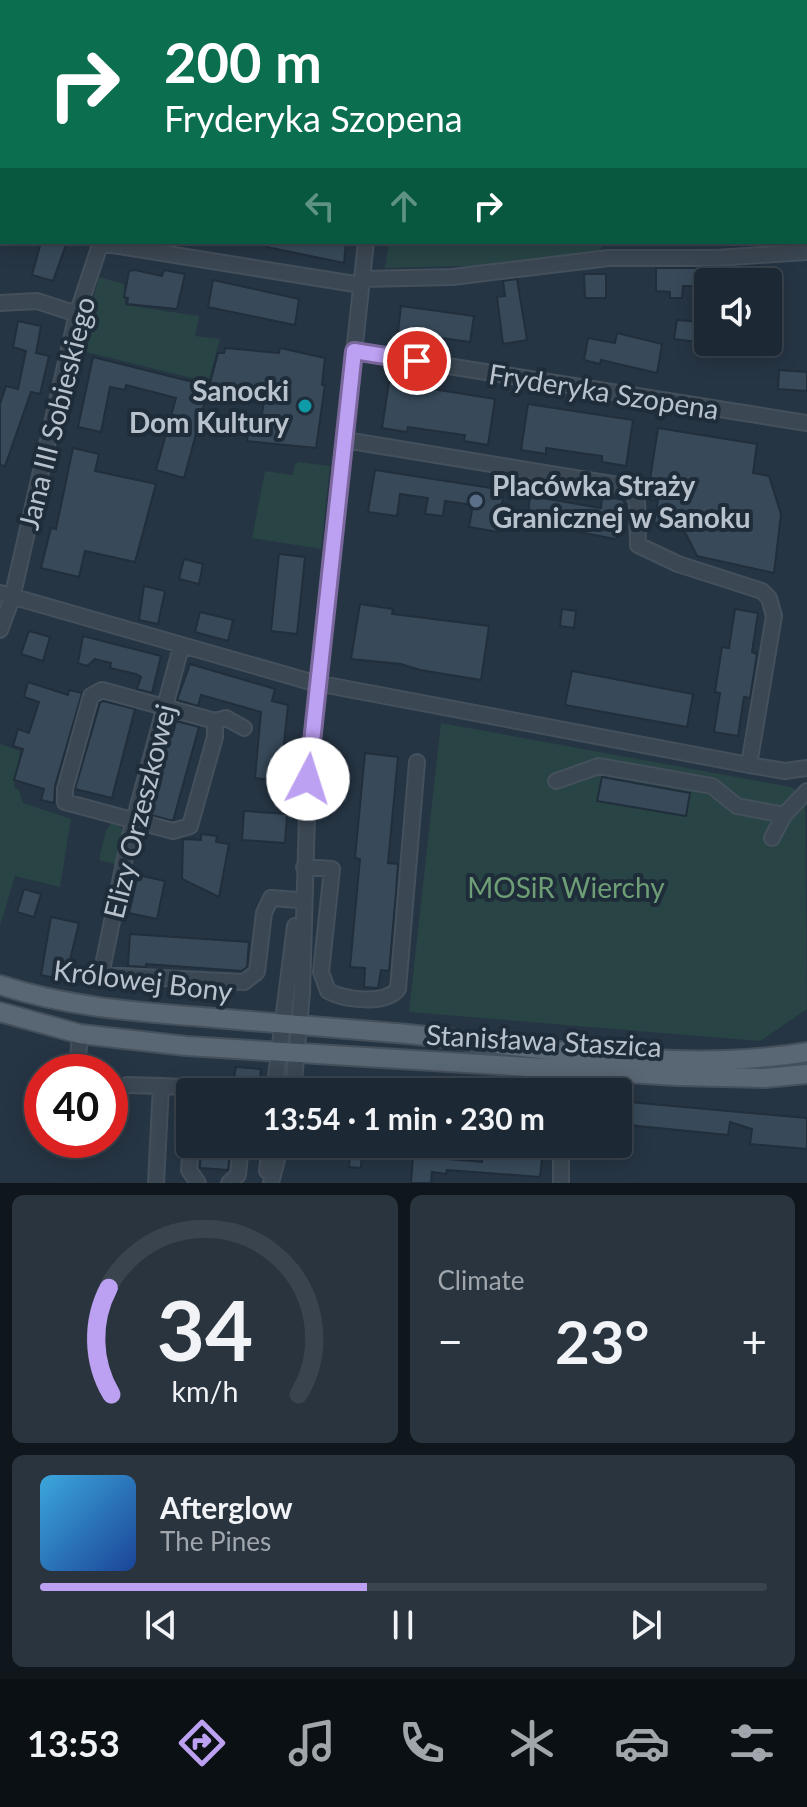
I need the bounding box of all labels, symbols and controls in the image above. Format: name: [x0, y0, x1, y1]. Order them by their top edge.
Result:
text: 200 m: [164, 28, 322, 95]
icon: right: [32, 32, 136, 136]
text: Fryderyka Szopena: [164, 96, 463, 140]
icon: left: [298, 184, 342, 228]
icon: ahead: [382, 184, 426, 228]
icon: right: [466, 184, 510, 228]
map controls: [694, 268, 782, 356]
button: sound: [694, 268, 782, 356]
street label: Jana III Sobieskiego: [11, 293, 101, 533]
pin: [383, 327, 451, 395]
icon: arrive: [395, 339, 439, 383]
street label: Fryderyka Szopena: [487, 356, 721, 426]
place label: Sanocki Dom Kultury: [129, 373, 289, 439]
marker: Sanocki Dom Kultury: [296, 397, 314, 415]
place label: Placówka Straży Granicznej w Sanoku: [492, 468, 751, 534]
marker: Placówka Straży Granicznej w Sanoku: [467, 492, 485, 510]
street label: Elizy Orzeszkowej: [96, 700, 182, 922]
position arrow: [266, 737, 350, 821]
park label: MOSiR Wierchy: [467, 870, 665, 904]
street label: Królowej Bony: [51, 952, 235, 1008]
street label: Stanisława Staszica: [425, 1017, 663, 1063]
speed limit sign: 40: [24, 1054, 128, 1158]
text: 13:54 · 1 min · 230 m: [263, 1100, 545, 1136]
text: Climate: [438, 1264, 524, 1296]
text: 34: [157, 1279, 253, 1379]
text: 23°: [555, 1305, 650, 1377]
text: −: [438, 1315, 463, 1367]
text: +: [741, 1315, 767, 1367]
text: km/h: [171, 1374, 238, 1408]
text: Afterglow: [160, 1489, 293, 1525]
text: The Pines: [160, 1525, 271, 1557]
icon: previous: [139, 1603, 183, 1647]
icon: pause: [381, 1603, 425, 1647]
icon: next: [624, 1603, 668, 1647]
icon: directions: [174, 1715, 230, 1771]
icon: music: [284, 1715, 340, 1771]
icon: phone: [394, 1715, 450, 1771]
icon: climate: [504, 1715, 560, 1771]
icon: car: [614, 1715, 670, 1771]
icon: filters: [724, 1715, 780, 1771]
text: 13:53: [27, 1721, 120, 1765]

